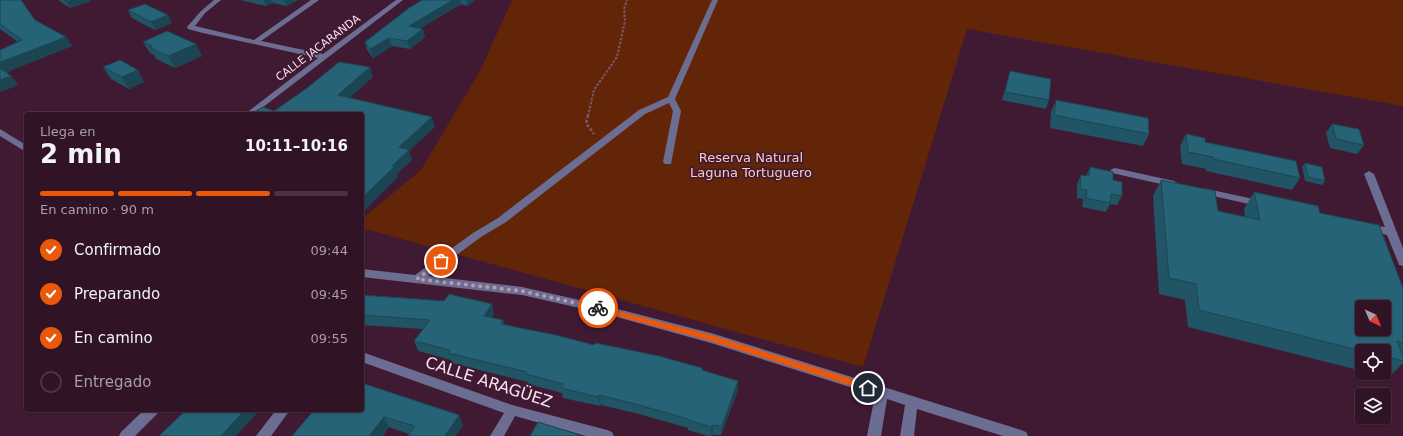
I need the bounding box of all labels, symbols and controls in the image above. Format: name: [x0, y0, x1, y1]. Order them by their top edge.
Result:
street label: CALLE JACARANDA: [273, 12, 363, 84]
text: Llega en: [40, 124, 95, 139]
text: 10:11–10:16: [245, 137, 348, 155]
text: 2 min: [40, 139, 122, 169]
park label: Reserva Natural Laguna Tortuguero: [690, 150, 812, 180]
text: En camino · 90 m: [40, 202, 154, 217]
icon: check: [40, 239, 62, 261]
text: Confirmado: [74, 241, 161, 259]
text: 09:44: [311, 243, 348, 258]
pin: [424, 244, 458, 278]
icon: bag: [430, 250, 452, 272]
icon: check: [40, 283, 62, 305]
text: Preparando: [74, 285, 160, 303]
text: 09:45: [311, 287, 348, 302]
courier: [578, 288, 618, 328]
icon: bike: [587, 297, 609, 319]
north arrow: [1355, 300, 1391, 336]
map controls: [1355, 300, 1391, 424]
icon: check: [40, 327, 62, 349]
text: En camino: [74, 329, 153, 347]
text: 09:55: [311, 331, 348, 346]
button: locate: [1355, 344, 1391, 380]
street label: CALLE ARAGÜEZ: [423, 353, 555, 412]
pin: [851, 371, 885, 405]
text: Entregado: [74, 373, 151, 391]
icon: home: [857, 377, 879, 399]
button: layers: [1355, 388, 1391, 424]

